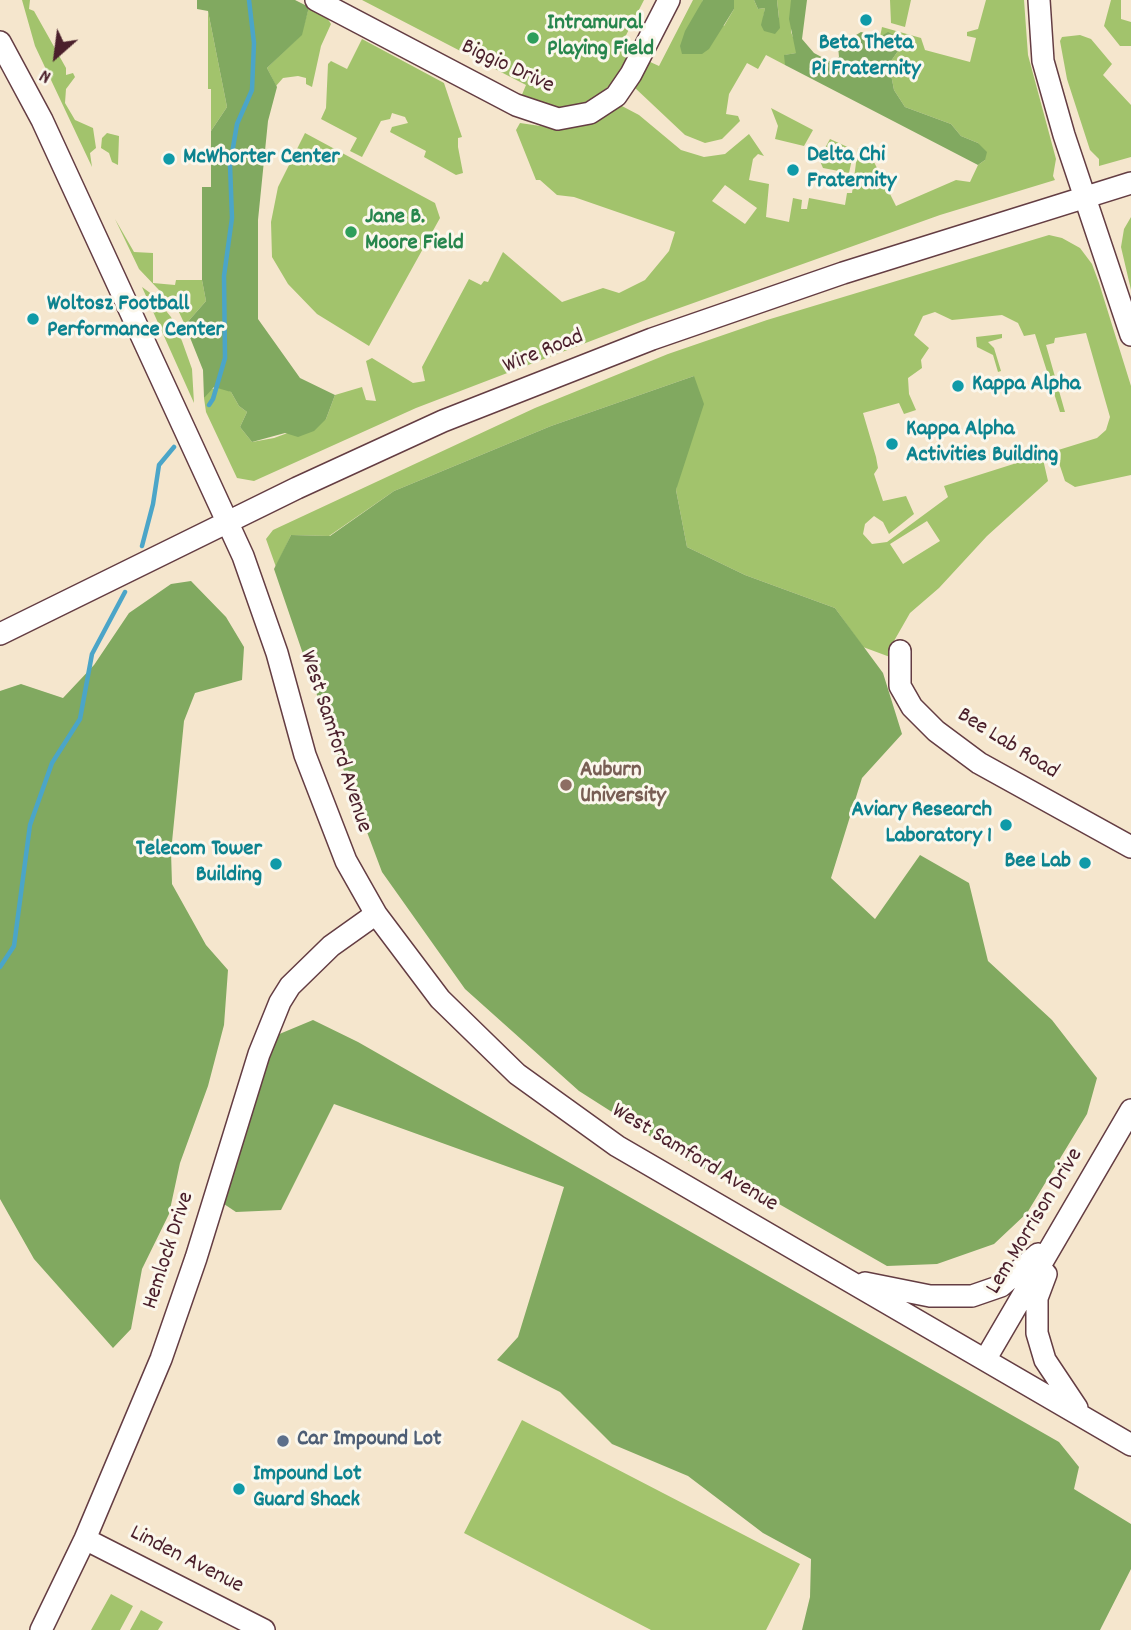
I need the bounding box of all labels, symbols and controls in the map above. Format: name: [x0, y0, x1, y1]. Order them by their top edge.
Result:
place label: Intramural Playing Field: [547, 11, 654, 65]
marker: Beta Theta Pi Fraternity: [858, 12, 874, 28]
north arrow: [21, 21, 91, 91]
marker: Intramural Playing Field: [525, 30, 541, 46]
place label: Beta Theta Pi Fraternity: [811, 31, 921, 85]
street label: Biggio Drive: [456, 35, 558, 101]
text: N: [35, 61, 56, 89]
place label: Delta Chi Fraternity: [807, 143, 896, 197]
place label: McWhorter Center: [183, 145, 340, 173]
marker: McWhorter Center: [161, 151, 177, 167]
marker: Delta Chi Fraternity: [785, 162, 801, 178]
place label: Jane B. Moore Field: [365, 205, 464, 259]
marker: Jane B. Moore Field: [343, 224, 359, 240]
place label: Woltosz Football Performance Center: [47, 292, 224, 346]
marker: Woltosz Football Performance Center: [25, 311, 41, 327]
street label: Wire Road: [500, 324, 588, 382]
place label: Kappa Alpha: [972, 372, 1081, 400]
marker: Kappa Alpha: [950, 378, 966, 394]
place label: Kappa Alpha Activities Building: [906, 417, 1058, 471]
marker: Kappa Alpha Activities Building: [884, 436, 900, 452]
street label: West Samford Avenue: [292, 648, 376, 836]
street label: Bee Lab Road: [951, 703, 1063, 787]
place label: Auburn University: [580, 758, 666, 812]
marker: Auburn University: [558, 777, 574, 793]
place label: Aviary Research Laboratory 1: [852, 798, 992, 852]
marker: Aviary Research Laboratory 1: [998, 817, 1014, 833]
place label: Telecom Tower Building: [136, 837, 262, 891]
place label: Bee Lab: [1004, 849, 1071, 877]
marker: Bee Lab: [1077, 855, 1093, 871]
marker: Telecom Tower Building: [268, 856, 284, 872]
street label: West Samford Avenue: [606, 1098, 782, 1220]
street label: Lem Morrison Drive: [981, 1144, 1091, 1300]
street label: Hemlock Drive: [138, 1189, 202, 1313]
place label: Car Impound Lot: [297, 1427, 441, 1455]
marker: Car Impound Lot: [275, 1433, 291, 1449]
place label: Impound Lot Guard Shack: [253, 1462, 361, 1516]
marker: Impound Lot Guard Shack: [231, 1481, 247, 1497]
street label: Linden Avenue: [125, 1521, 247, 1601]

